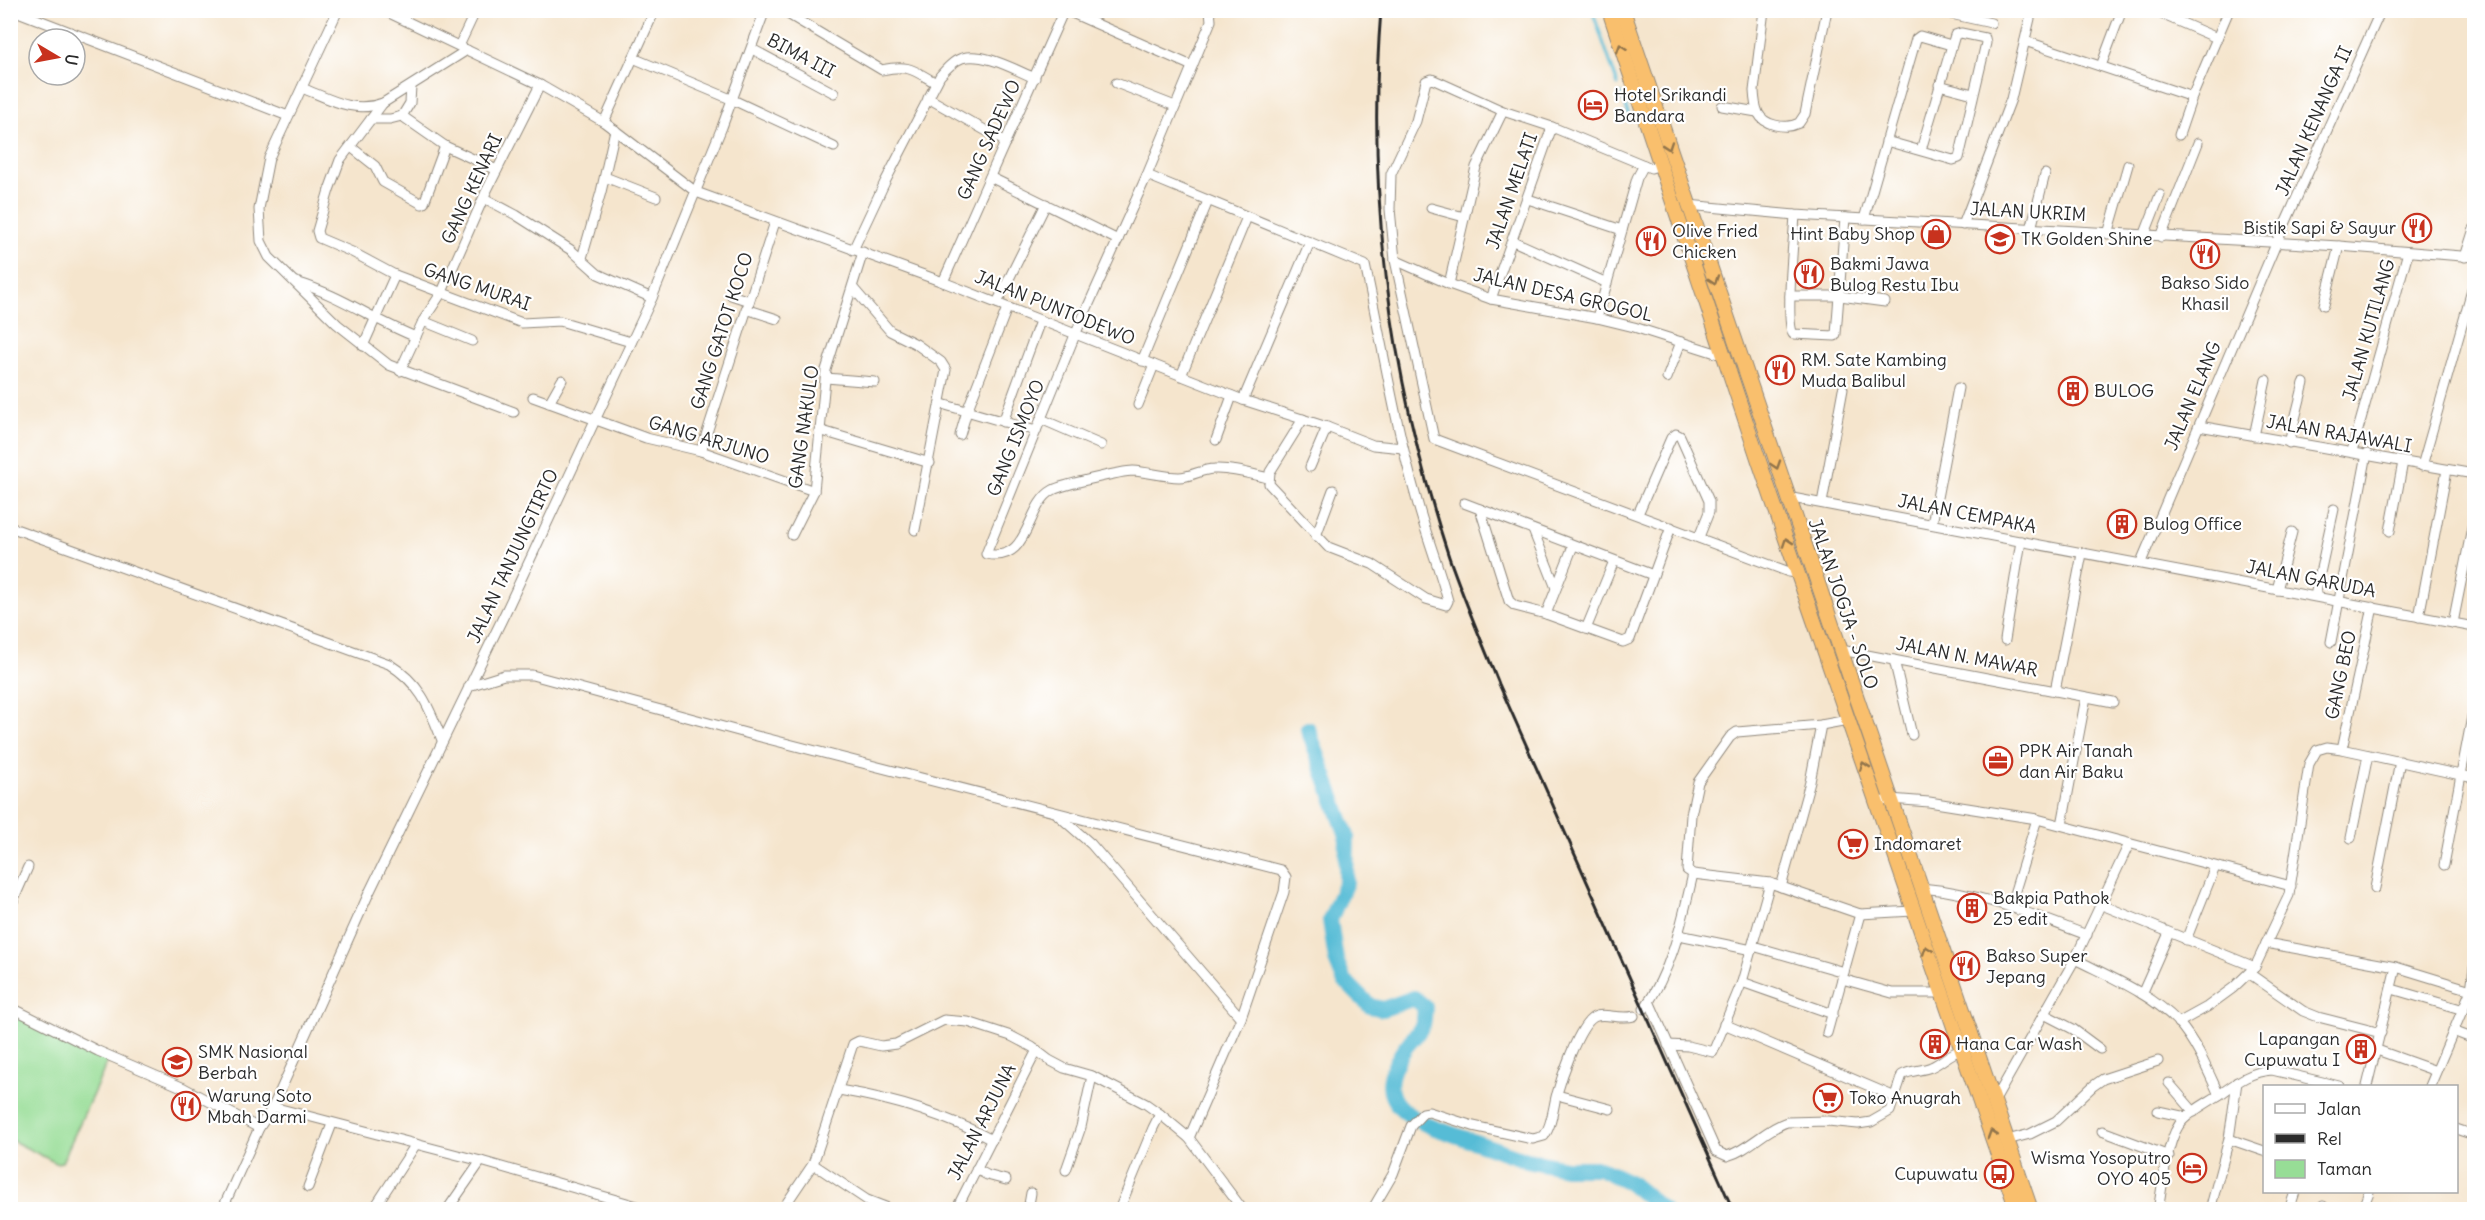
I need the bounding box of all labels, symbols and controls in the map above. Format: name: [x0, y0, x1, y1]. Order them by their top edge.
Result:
north arrow: [27, 27, 87, 87]
street label: BIMA III: [763, 28, 839, 83]
street label: JALAN KENANGA II: [2270, 42, 2357, 199]
one-way arrow: [1616, 43, 1629, 54]
text: U: [61, 52, 83, 67]
street label: GANG SADEWO: [952, 76, 1025, 204]
place label: Hotel Srikandi Bandara: [1614, 83, 1727, 127]
hotel icon: Hotel Srikandi Bandara: [1577, 89, 1609, 121]
street label: JALAN MELATI: [1481, 129, 1542, 252]
street label: GANG KENARI: [436, 130, 507, 248]
one-way arrow: [1661, 140, 1673, 151]
street label: JALAN UKRIM: [1969, 197, 2087, 226]
restaurant icon: Bistik Sapi & Sayur: [2401, 212, 2433, 244]
place label: Bistik Sapi & Sayur: [2243, 216, 2397, 239]
shop icon: Hint Baby Shop: [1920, 218, 1952, 250]
place label: Olive Fried Chicken: [1672, 219, 1758, 263]
place label: Hint Baby Shop: [1790, 222, 1915, 245]
school or university icon: TK Golden Shine: [1984, 223, 2016, 255]
restaurant icon: Olive Fried Chicken: [1635, 225, 1667, 257]
place label: TK Golden Shine: [2021, 227, 2152, 250]
restaurant icon: Bakso Sido Khasil: [2189, 238, 2221, 270]
street label: GANG GATOT KOCO: [685, 249, 758, 412]
place label: Bakmi Jawa Bulog Restu Ibu: [1830, 252, 1959, 296]
street label: JALAN KUTILANG: [2337, 256, 2400, 403]
street label: GANG MURAI: [420, 257, 534, 316]
restaurant icon: Bakmi Jawa Bulog Restu Ibu: [1793, 258, 1825, 290]
street label: JALAN DESA GROGOL: [1471, 263, 1655, 326]
street label: JALAN PUNTODEWO: [972, 265, 1139, 350]
place label: Bakso Sido Khasil: [2161, 271, 2249, 315]
one-way arrow: [1706, 274, 1719, 285]
street label: JALAN ELANG: [2159, 338, 2226, 454]
place label: RM. Sate Kambing Muda Balibul: [1801, 348, 1947, 392]
restaurant icon: RM. Sate Kambing Muda Balibul: [1764, 354, 1796, 386]
street label: GANG NAKULO: [783, 364, 824, 490]
building icon: BULOG: [2057, 375, 2089, 407]
street label: GANG ISMOYO: [982, 376, 1049, 500]
place label: BULOG: [2094, 379, 2154, 402]
street label: JALAN RAJAWALI: [2265, 409, 2414, 458]
street label: GANG ARJUNO: [646, 410, 772, 469]
one-way arrow: [1769, 459, 1782, 470]
street label: JALAN TANJUNGTIRTO: [462, 465, 563, 647]
street label: JALAN CEMPAKA: [1896, 489, 2038, 538]
building icon: Bulog Office: [2106, 508, 2138, 540]
place label: Bulog Office: [2143, 512, 2242, 535]
street label: JALAN JOGJA - SOLO: [1803, 515, 1884, 692]
one-way arrow: [1781, 537, 1794, 548]
street label: JALAN GARUDA: [2244, 555, 2378, 602]
street label: GANG BEO: [2320, 628, 2361, 721]
street label: JALAN N. MAWAR: [1894, 631, 2040, 682]
place label: PPK Air Tanah dan Air Baku: [2019, 739, 2133, 783]
office icon: PPK Air Tanah dan Air Baku: [1982, 745, 2014, 777]
one-way arrow: [1859, 761, 1871, 772]
supermarket icon: Indomaret: [1837, 828, 1869, 860]
place label: Indomaret: [1874, 832, 1961, 855]
place label: Bakpia Pathok 25 edit: [1993, 886, 2110, 930]
building icon: Bakpia Pathok 25 edit: [1956, 892, 1988, 924]
place label: Bakso Super Jepang: [1986, 944, 2088, 988]
one-way arrow: [1922, 945, 1934, 956]
restaurant icon: Bakso Super Jepang: [1949, 950, 1981, 982]
place label: Lapangan Cupuwatu I: [2244, 1027, 2340, 1071]
building icon: Hana Car Wash: [1919, 1028, 1951, 1060]
place label: Hana Car Wash: [1956, 1032, 2082, 1055]
building icon: Lapangan Cupuwatu I: [2345, 1033, 2377, 1065]
place label: SMK Nasional Berbah: [198, 1040, 308, 1084]
school or university icon: SMK Nasional Berbah: [161, 1046, 193, 1078]
street label: JALAN ARJUNA: [942, 1060, 1021, 1184]
supermarket icon: Toko Anugrah: [1812, 1082, 1844, 1114]
place label: Warung Soto Mbah Darmi: [207, 1084, 312, 1128]
legend: [2263, 1085, 2458, 1193]
place label: Toko Anugrah: [1849, 1086, 1961, 1109]
restaurant icon: Warung Soto Mbah Darmi: [170, 1090, 202, 1122]
text: Jalan: [2317, 1097, 2361, 1120]
text: Rel: [2317, 1127, 2342, 1150]
one-way arrow: [1986, 1129, 1999, 1140]
place label: Wisma Yosoputro OYO 405: [2031, 1146, 2171, 1190]
hotel icon: Wisma Yosoputro OYO 405: [2176, 1152, 2208, 1184]
text: Taman: [2317, 1157, 2372, 1180]
bus stop icon: Cupuwatu: [1983, 1158, 2015, 1190]
place label: Cupuwatu: [1894, 1162, 1978, 1185]

